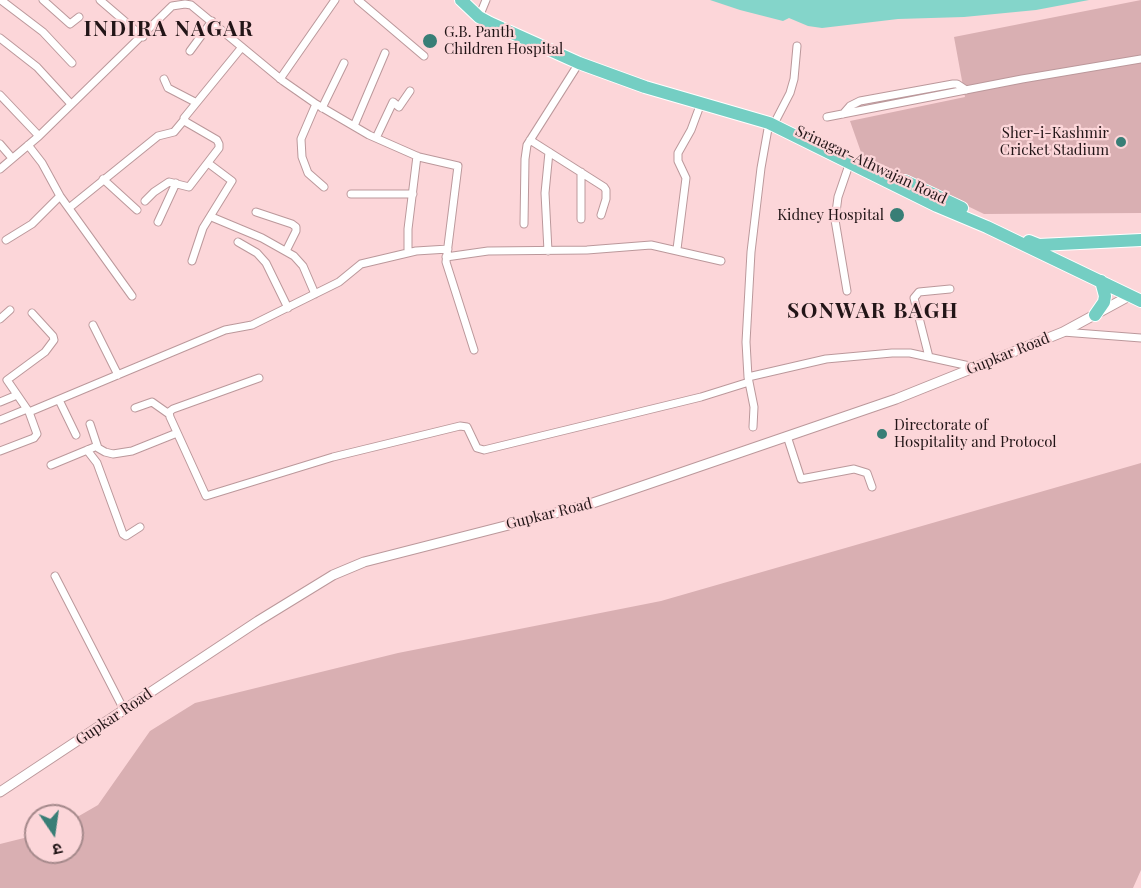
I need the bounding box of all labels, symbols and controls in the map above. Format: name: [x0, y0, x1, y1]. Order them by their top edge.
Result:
district label: INDIRA NAGAR: [84, 16, 254, 42]
place label: G.B. Panth Children Hospital: [444, 23, 563, 58]
marker: G.B. Panth Children Hospital: [421, 32, 439, 50]
street label: Srinagar-Athwajan Road: [792, 122, 950, 208]
place label: Sher-i-Kashmir Cricket Stadium: [1000, 124, 1109, 159]
marker: Sher-i-Kashmir Cricket Stadium: [1114, 135, 1128, 149]
place label: Kidney Hospital: [777, 206, 884, 224]
marker: Kidney Hospital: [888, 206, 906, 224]
district label: SONWAR BAGH: [787, 298, 959, 324]
street label: Gupkar Road: [964, 329, 1052, 379]
place label: Directorate of Hospitality and Protocol: [894, 416, 1057, 451]
marker: Directorate of Hospitality and Protocol: [875, 427, 889, 441]
street label: Gupkar Road: [504, 495, 594, 533]
street label: Gupkar Road: [72, 685, 156, 749]
north arrow: [24, 804, 84, 864]
text: उ: [51, 839, 65, 861]

